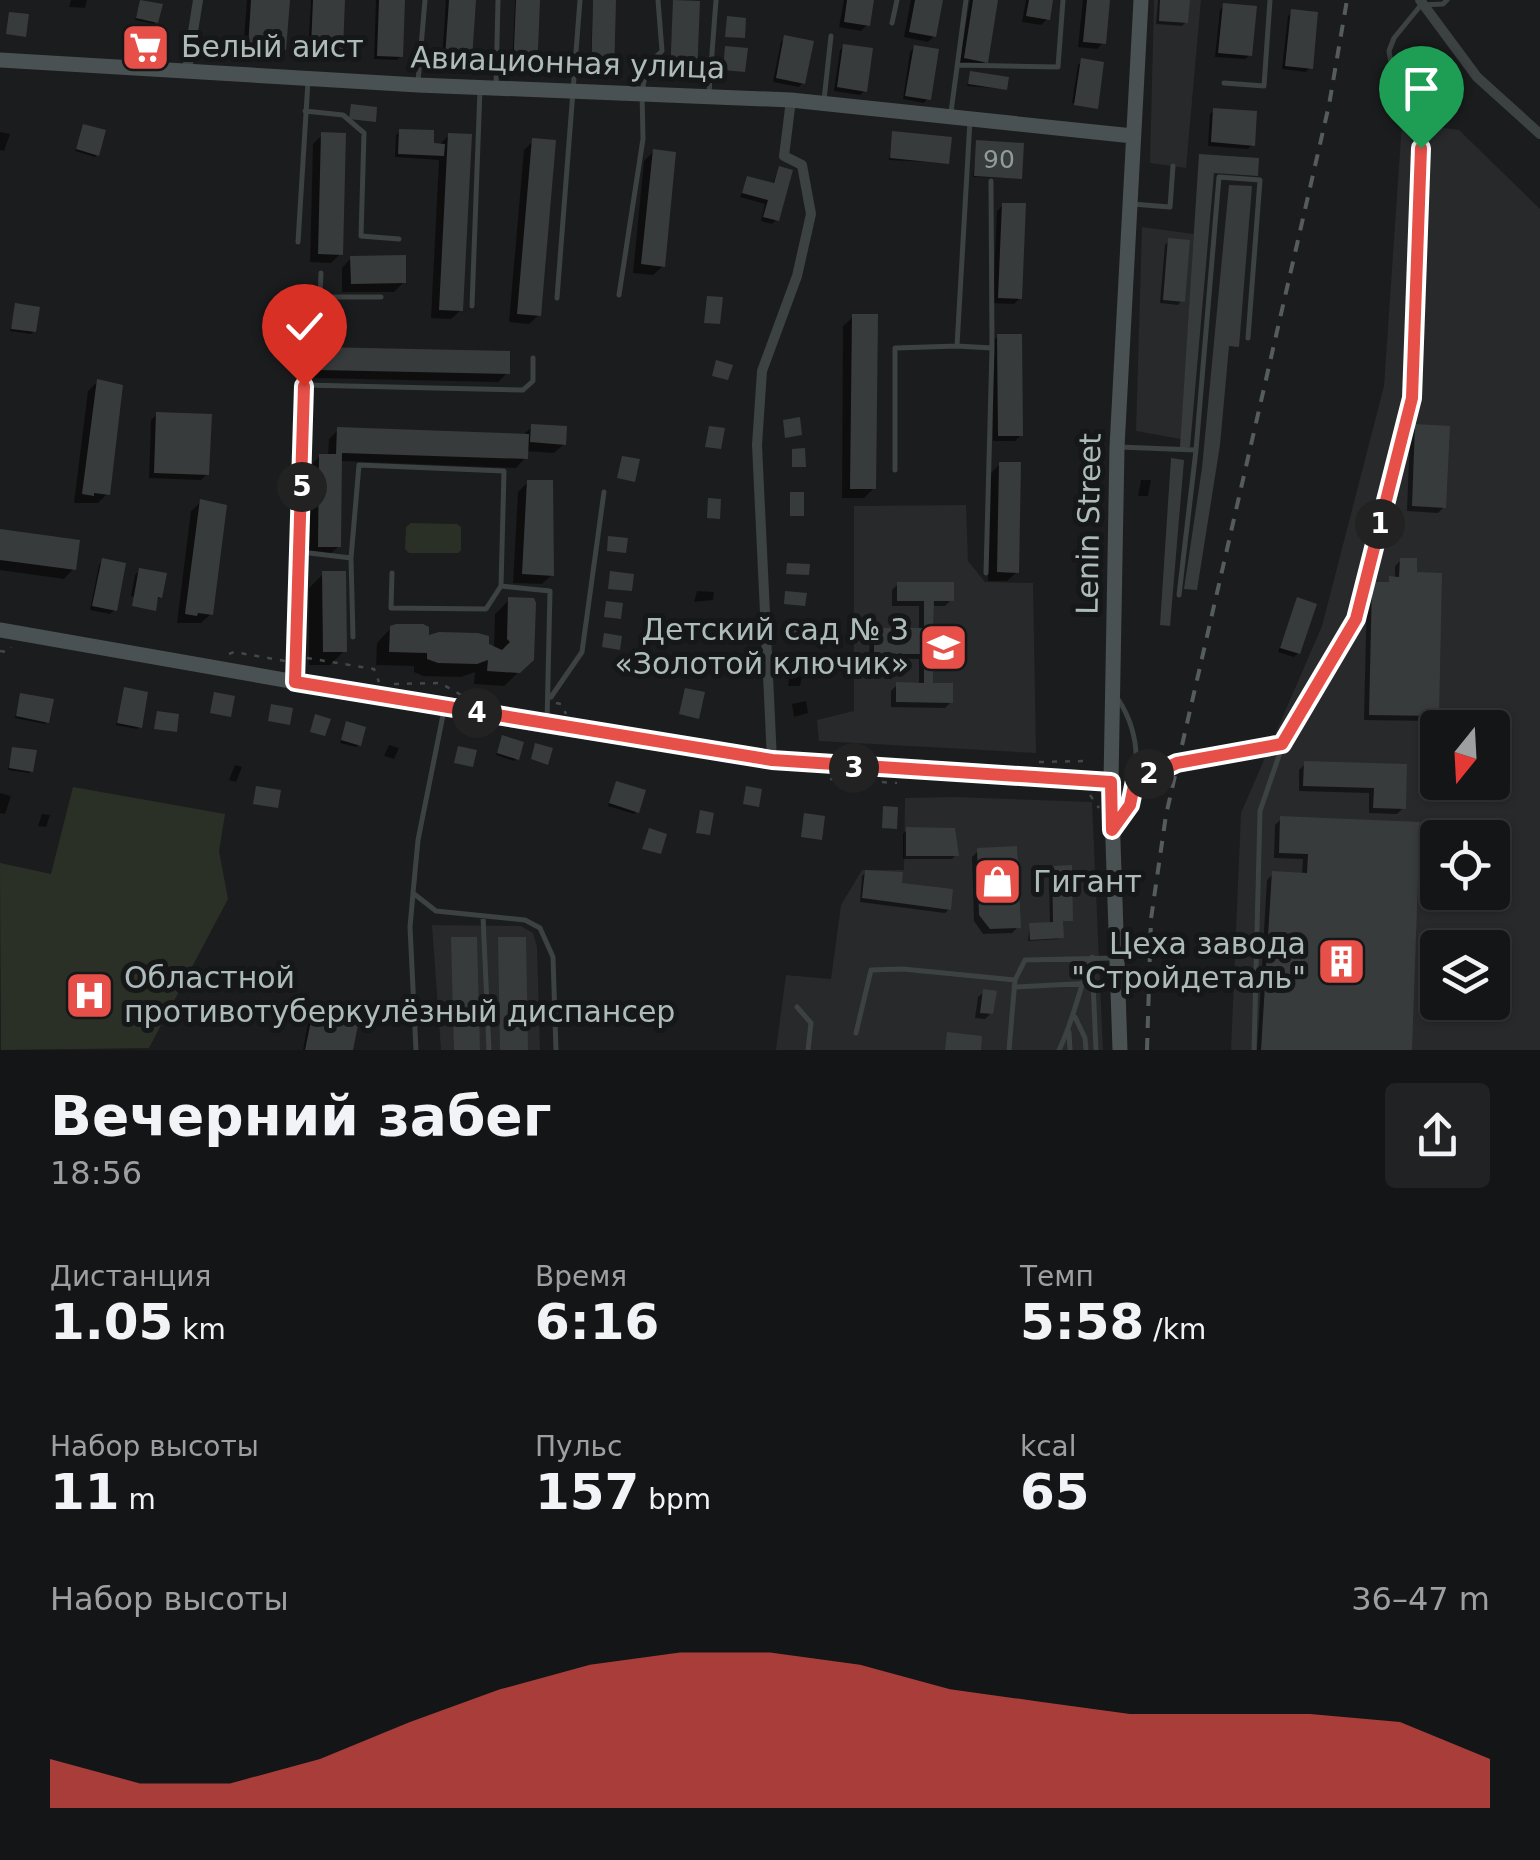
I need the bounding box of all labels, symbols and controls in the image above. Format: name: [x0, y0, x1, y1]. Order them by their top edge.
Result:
supermarket icon: Белый аист: [120, 21, 172, 73]
place label: Белый аист: [181, 29, 364, 64]
street label: Авиационная улица: [410, 40, 726, 85]
pin: [1379, 46, 1464, 149]
icon: arrive: [1394, 61, 1449, 116]
house number: 90: [983, 145, 1015, 174]
pin: [262, 284, 347, 387]
icon: check: [277, 299, 332, 354]
street label: Lenin Street: [1069, 433, 1108, 615]
pin: 5: [277, 462, 327, 512]
text: 5: [292, 470, 312, 503]
pin: 1: [1355, 499, 1405, 549]
text: 1: [1370, 507, 1390, 540]
place label: Детский сад № 3 «Золотой ключик»: [614, 612, 909, 681]
school or university icon: Детский сад № 3 «Золотой ключик»: [918, 621, 970, 673]
pin: 4: [452, 688, 502, 738]
text: 4: [467, 696, 487, 729]
north arrow: [1420, 710, 1510, 800]
map controls: [1420, 710, 1510, 1020]
pin: 3: [829, 743, 879, 793]
pin: 2: [1124, 749, 1174, 799]
text: 3: [844, 751, 864, 784]
text: 2: [1139, 757, 1159, 790]
button: locate: [1420, 820, 1510, 910]
shop icon: Гигант: [972, 856, 1024, 908]
place label: Гигант: [1033, 864, 1142, 899]
place label: Цеха завода "Стройдеталь": [1071, 926, 1306, 995]
button: layers: [1420, 930, 1510, 1020]
building icon: Цеха завода "Стройдеталь": [1315, 935, 1367, 987]
place label: Областной противотуберкулёзный диспансер: [124, 960, 675, 1029]
hospital icon: Областной противотуберкулёзный диспансер: [63, 969, 115, 1021]
button: share: [1385, 1083, 1490, 1188]
text: Вечерний забег: [50, 1084, 551, 1148]
text: 18:56: [50, 1154, 142, 1192]
text: Дистанция: [50, 1260, 211, 1293]
text: Время: [535, 1260, 627, 1293]
text: Темп: [1020, 1260, 1094, 1293]
text: 1.05: [50, 1293, 173, 1351]
text: 6:16: [535, 1293, 659, 1351]
text: 5:58: [1020, 1293, 1144, 1351]
text: km: [173, 1313, 226, 1346]
text: /km: [1144, 1313, 1206, 1346]
text: Набор высоты: [50, 1430, 259, 1463]
text: Пульс: [535, 1430, 622, 1463]
text: kcal: [1020, 1430, 1077, 1463]
text: 11: [50, 1463, 120, 1521]
text: 157: [535, 1463, 639, 1521]
text: 65: [1020, 1463, 1090, 1521]
text: m: [120, 1483, 156, 1516]
text: bpm: [639, 1483, 711, 1516]
text: Набор высоты: [50, 1580, 289, 1618]
text: 36–47 m: [1351, 1580, 1490, 1618]

